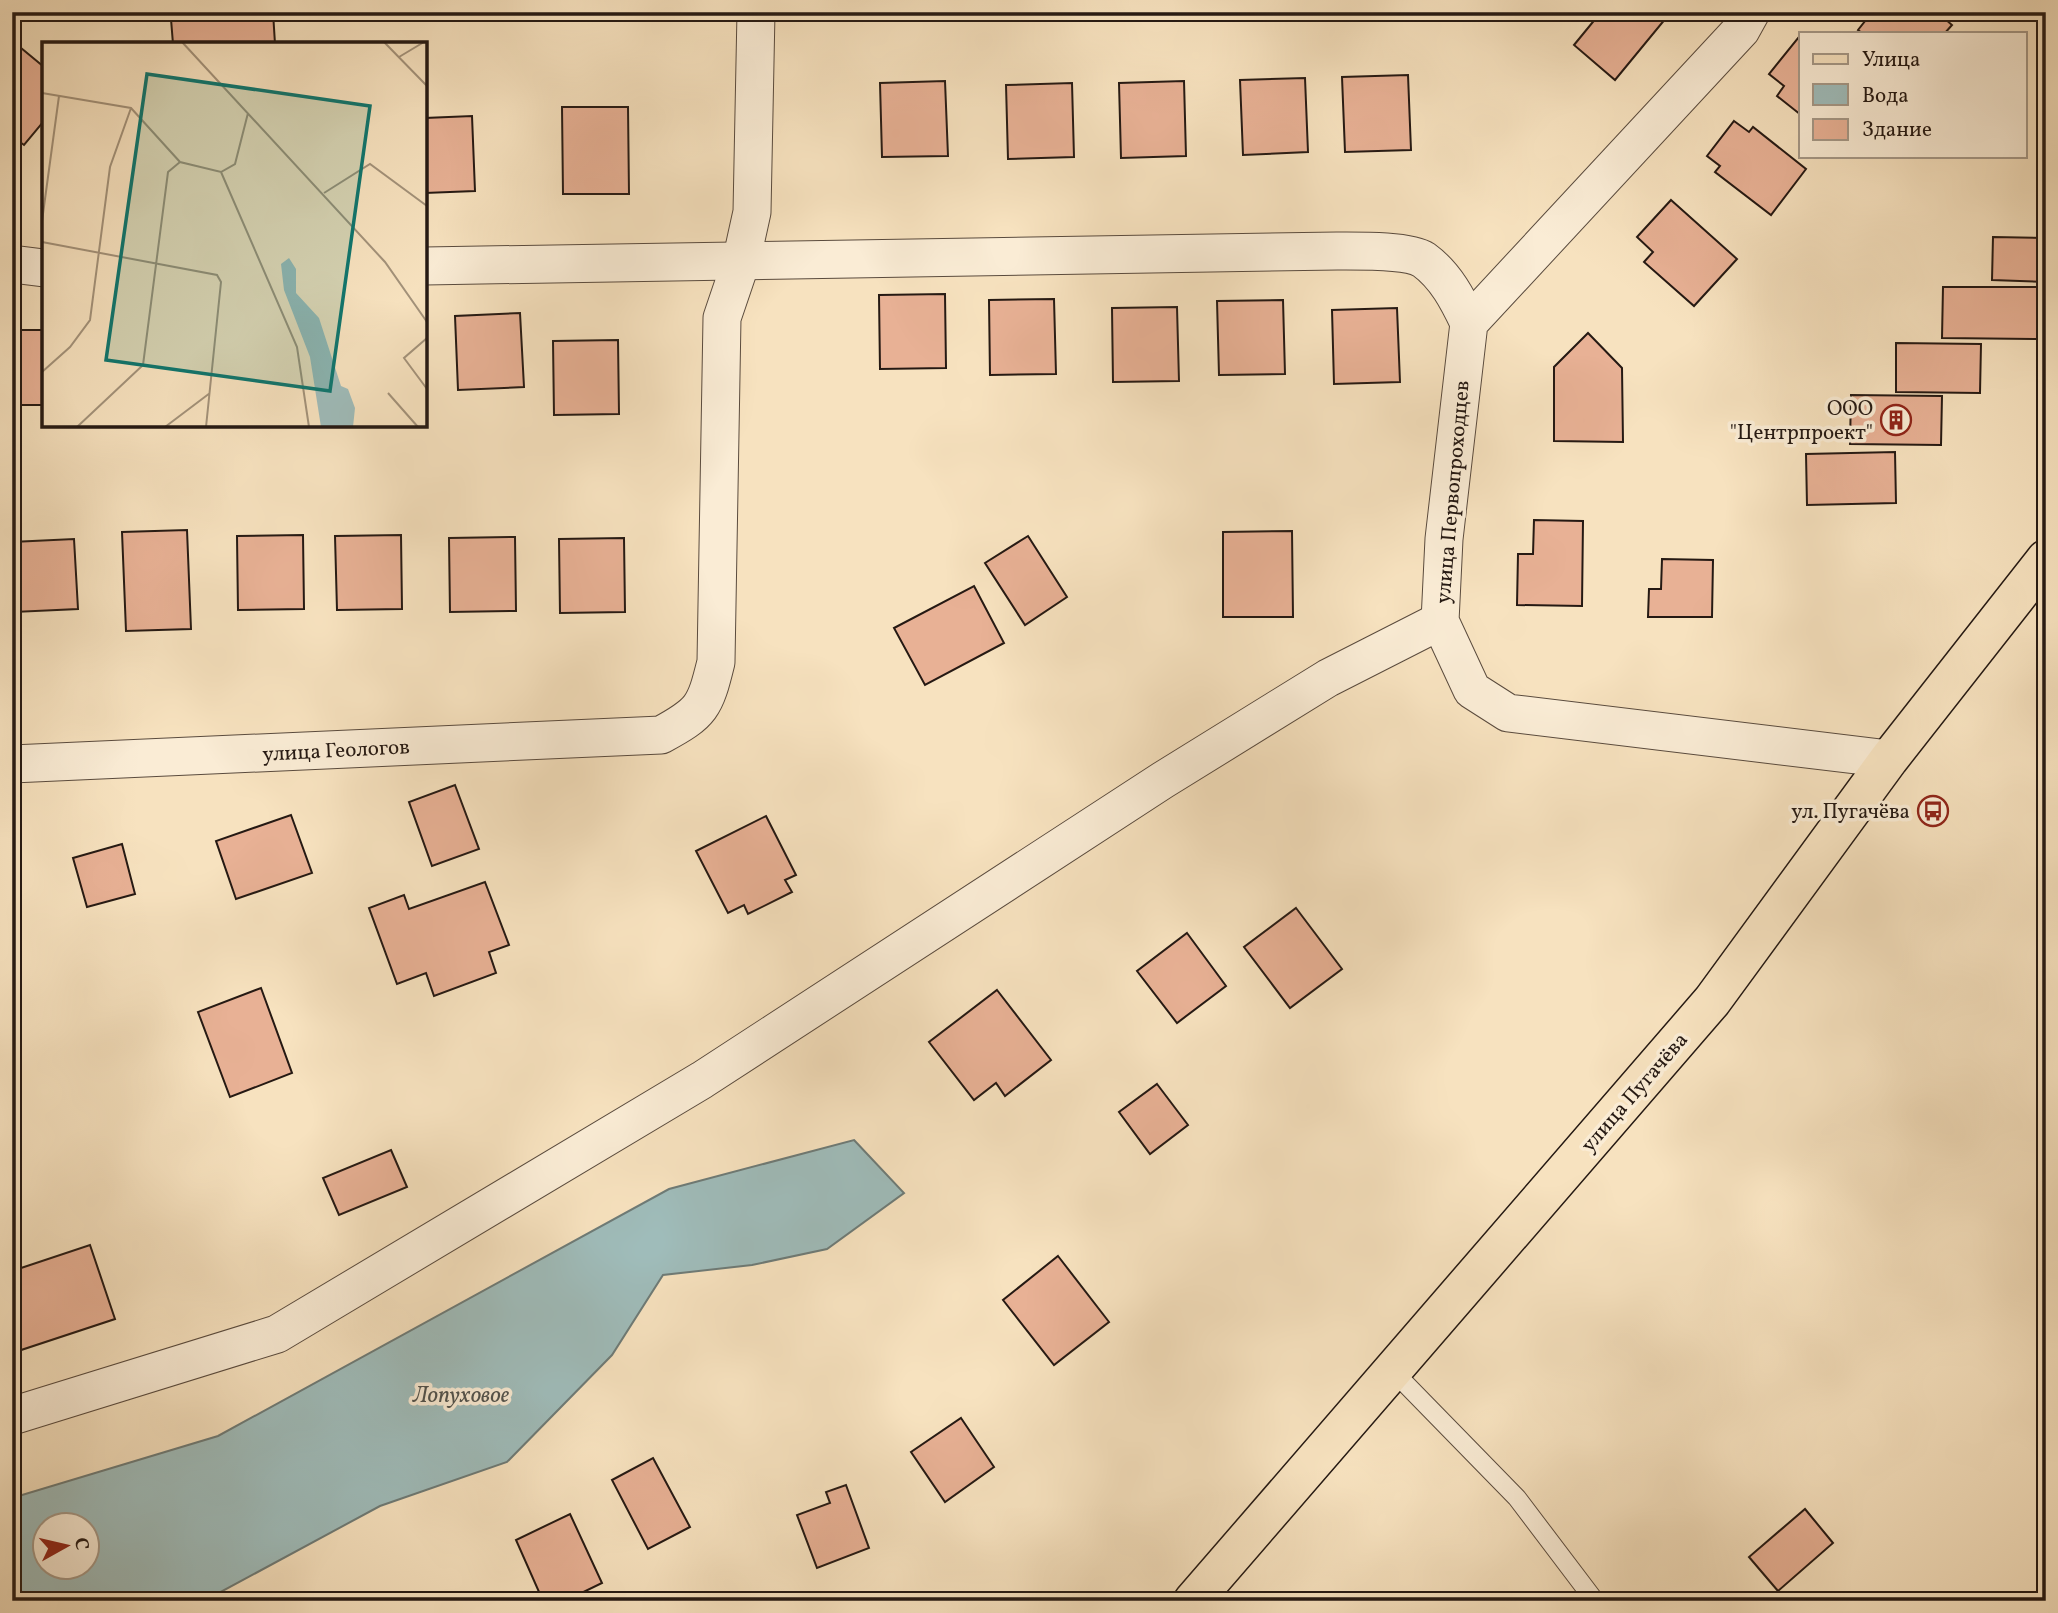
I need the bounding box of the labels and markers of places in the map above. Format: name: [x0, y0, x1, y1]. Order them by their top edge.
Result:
place label: ООО "Центрпроект": [1730, 395, 1873, 448]
building icon: ООО "Центрпроект": [1879, 403, 1913, 437]
bus stop icon: ул. Пугачёва: [1916, 794, 1950, 828]
place label: ул. Пугачёва: [1791, 798, 1910, 827]

